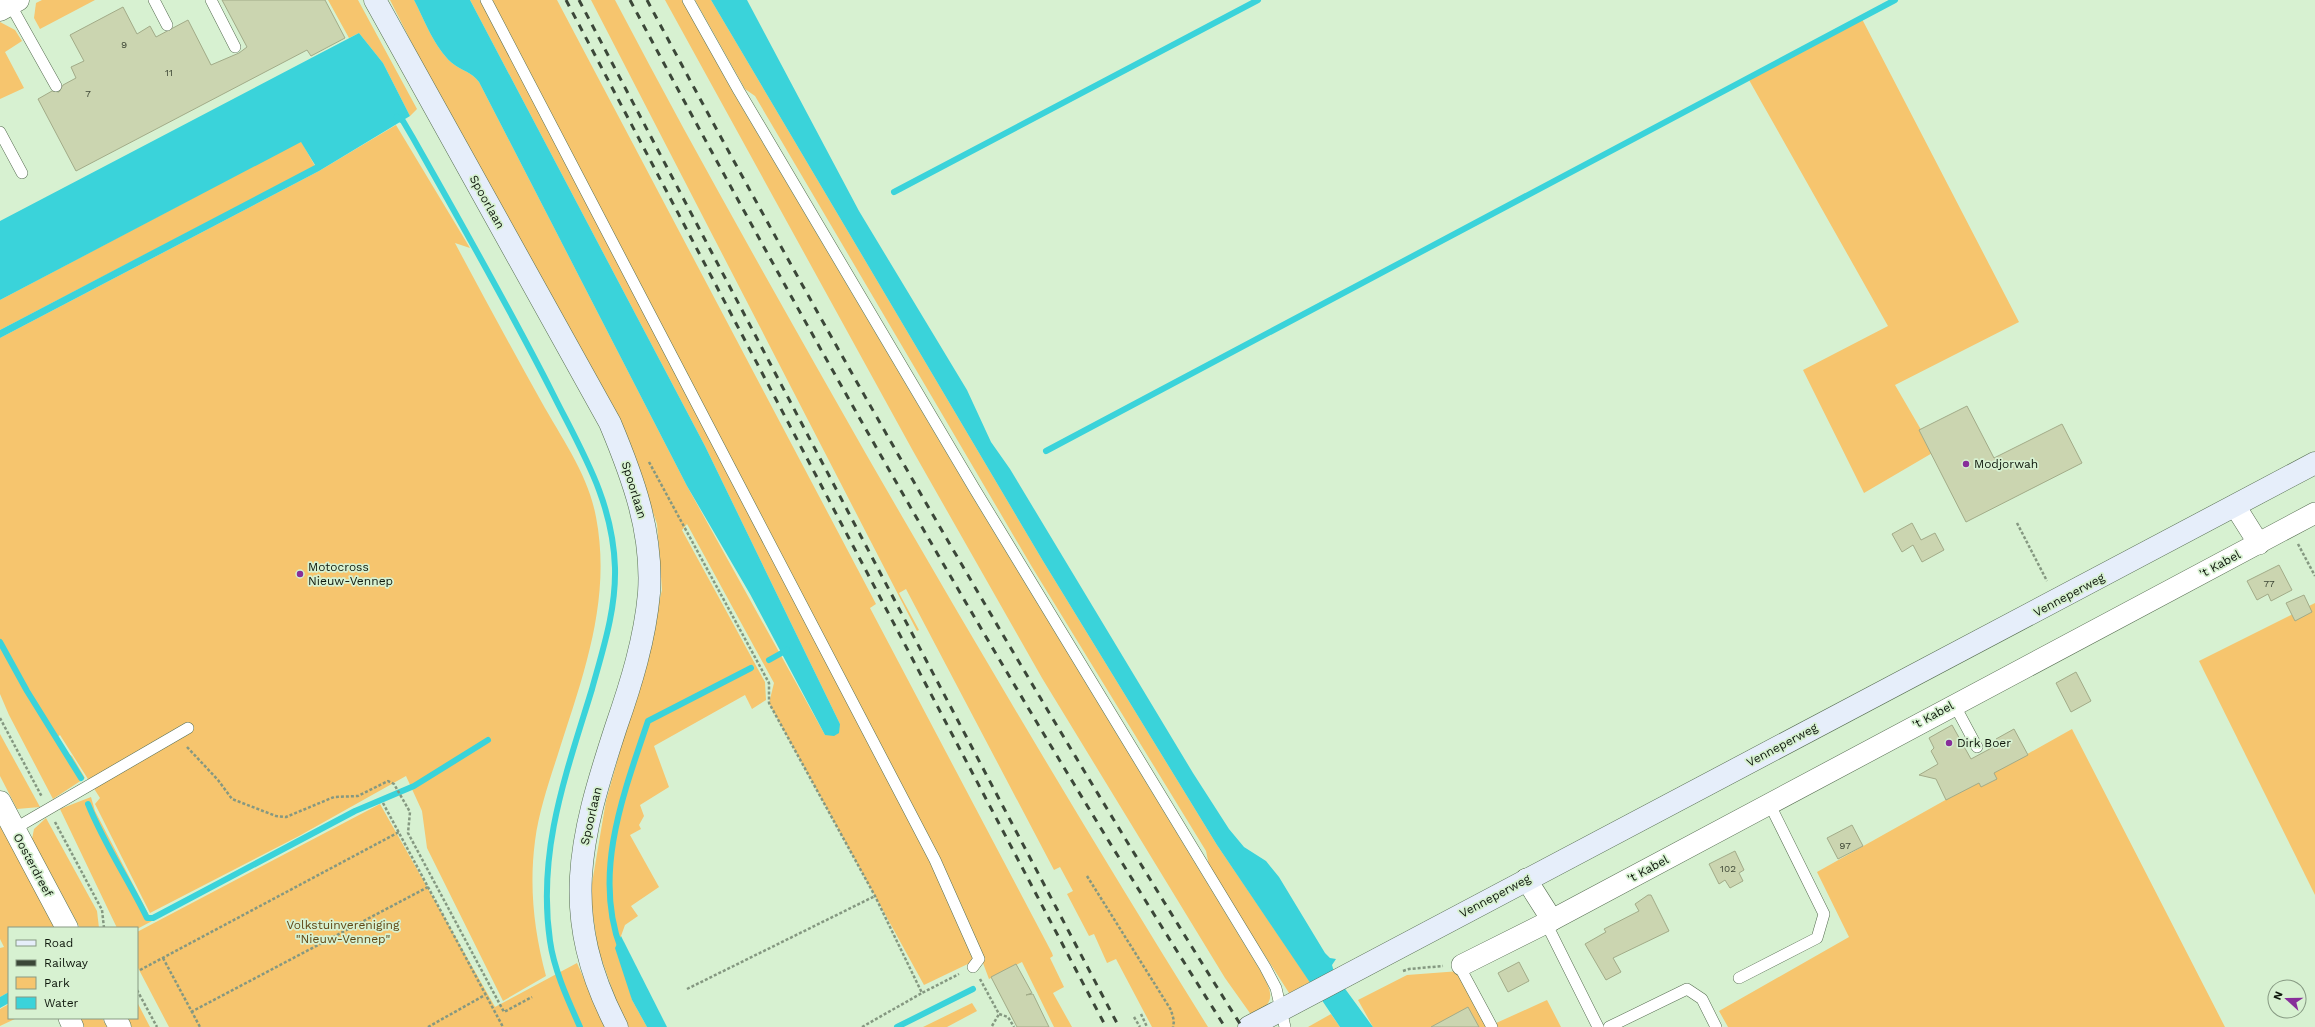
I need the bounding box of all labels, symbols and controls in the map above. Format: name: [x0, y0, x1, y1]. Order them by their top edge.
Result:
house number: 9: [121, 39, 127, 50]
house number: 11: [165, 67, 173, 78]
house number: 7: [85, 88, 91, 99]
street label: Spoorlaan: [467, 173, 507, 231]
place label: Modjorwah: [1974, 457, 2038, 471]
marker: Modjorwah: [1961, 459, 1971, 469]
street label: Spoorlaan: [619, 460, 649, 520]
street label: 't Kabel: [2197, 547, 2243, 581]
place label: Motocross Nieuw-Vennep: [308, 560, 393, 588]
marker: Motocross Nieuw-Vennep: [295, 569, 305, 579]
street label: Venneperweg: [2031, 570, 2107, 620]
house number: 77: [2263, 578, 2275, 589]
street label: 't Kabel: [1910, 698, 1956, 732]
street label: Venneperweg: [1744, 720, 1820, 770]
place label: Dirk Boer: [1957, 736, 2011, 750]
marker: Dirk Boer: [1944, 738, 1954, 748]
street label: Spoorlaan: [578, 786, 604, 846]
street label: Oosterdreef: [10, 831, 56, 899]
house number: 97: [1839, 840, 1851, 851]
street label: 't Kabel: [1625, 852, 1671, 886]
house number: 102: [1720, 863, 1736, 874]
street label: Venneperweg: [1457, 871, 1533, 921]
park label: Volkstuinvereniging "Nieuw-Vennep": [287, 918, 400, 946]
legend: [8, 927, 138, 1019]
text: Road: [44, 936, 73, 950]
text: Railway: [44, 956, 89, 970]
text: Park: [44, 976, 70, 990]
north arrow: [2267, 979, 2307, 1019]
text: N: [2271, 989, 2286, 1002]
text: Water: [44, 996, 79, 1010]

